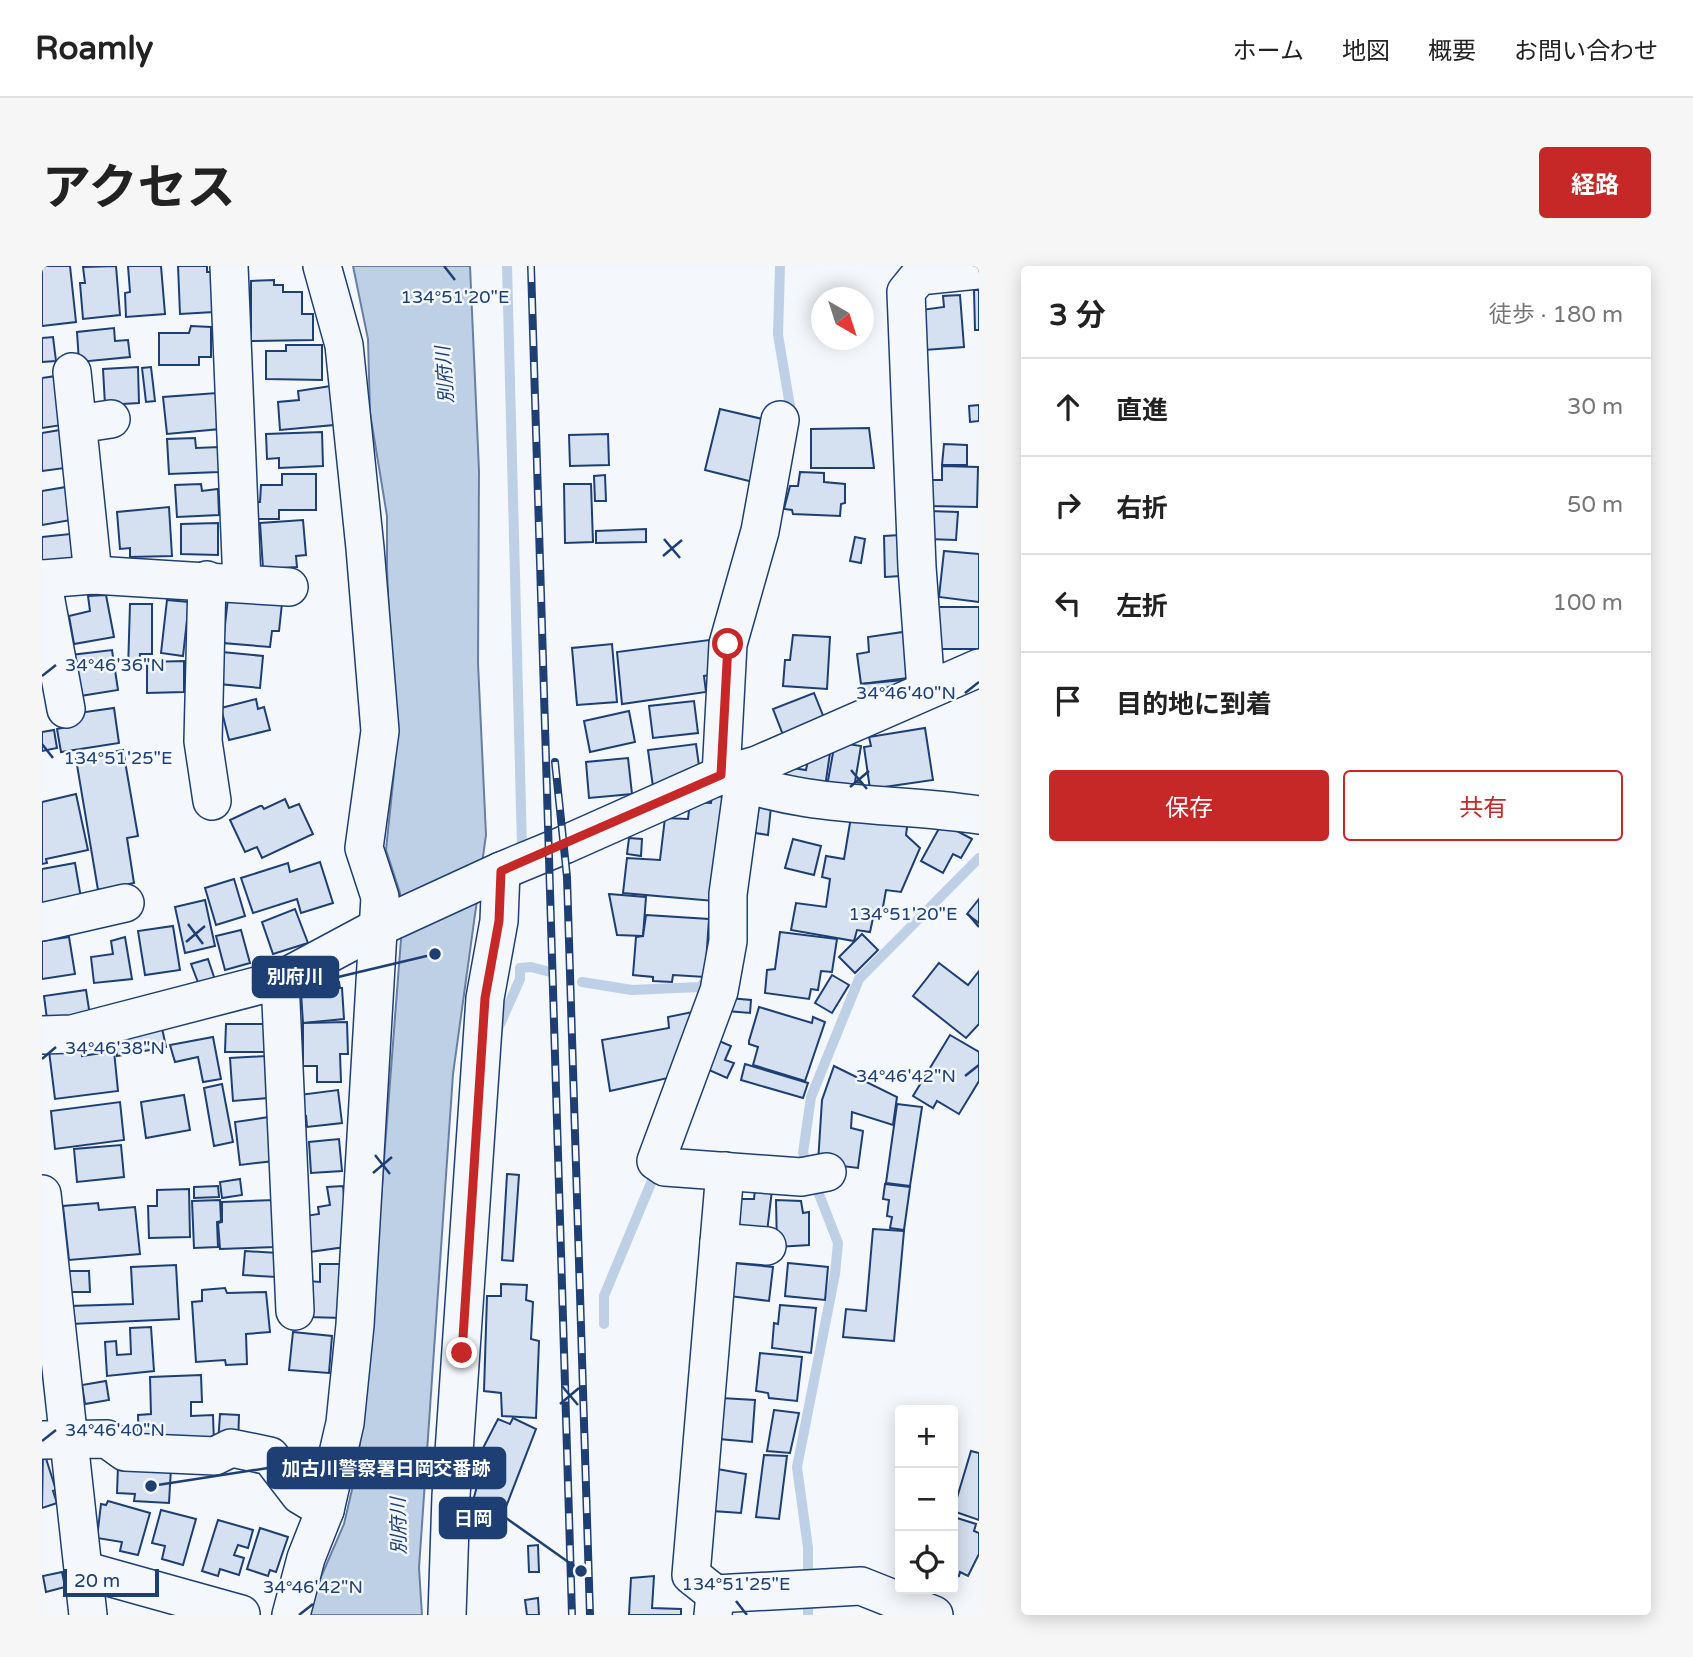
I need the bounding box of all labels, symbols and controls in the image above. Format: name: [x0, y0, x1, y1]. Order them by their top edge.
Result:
text: Roamly: [35, 29, 153, 68]
text: ホーム: [1233, 37, 1304, 66]
text: 地図: [1342, 37, 1390, 66]
text: 概要: [1428, 37, 1476, 66]
text: お問い合わせ: [1514, 37, 1658, 66]
button: 経路: [1539, 147, 1651, 218]
text: アクセス: [42, 159, 236, 218]
text: 134°51'20"E: [401, 286, 509, 308]
north arrow: [811, 287, 874, 350]
text: 3 分: [1049, 297, 1106, 334]
text: 徒歩 · 180 m: [1489, 301, 1623, 329]
water label: 別府川: [432, 344, 458, 404]
icon: ahead: [1049, 388, 1087, 426]
text: 30 m: [1567, 393, 1623, 421]
text: 直進: [1116, 395, 1168, 426]
icon: right: [1049, 486, 1087, 524]
text: 50 m: [1567, 491, 1623, 519]
text: 右折: [1116, 493, 1168, 524]
icon: left: [1049, 584, 1087, 622]
text: 100 m: [1553, 589, 1623, 617]
text: 左折: [1116, 591, 1168, 622]
route start: [712, 628, 743, 659]
text: 34°46'36"N: [65, 654, 165, 676]
text: 34°46'40"N: [856, 682, 956, 704]
icon: arrive: [1049, 682, 1087, 720]
text: 目的地に到着: [1116, 689, 1272, 720]
text: 134°51'25"E: [64, 747, 172, 769]
button: 保存: [1049, 770, 1329, 841]
button: 共有: [1343, 770, 1623, 841]
text: 134°51'20"E: [849, 903, 957, 925]
callout: 別府川: [253, 957, 338, 997]
text: 別府川: [266, 966, 324, 988]
text: 34°46'38"N: [65, 1037, 165, 1059]
text: 34°46'42"N: [856, 1065, 956, 1087]
route end: [446, 1337, 477, 1368]
map controls: [895, 1405, 958, 1594]
button: +: [895, 1405, 958, 1468]
text: 34°46'40"N: [65, 1419, 165, 1441]
callout: 加古川警察署日岡交番跡: [268, 1448, 505, 1488]
text: 加古川警察署日岡交番跡: [281, 1458, 491, 1480]
button: −: [895, 1468, 958, 1531]
water label: 別府川: [387, 1495, 410, 1555]
callout: 日岡: [440, 1498, 506, 1538]
text: 日岡: [454, 1508, 492, 1530]
button: locate: [895, 1531, 958, 1594]
scale bar: [63, 1566, 159, 1598]
text: 20 m: [74, 1570, 120, 1592]
text: 134°51'25"E: [682, 1573, 790, 1595]
text: 34°46'42"N: [263, 1576, 363, 1598]

